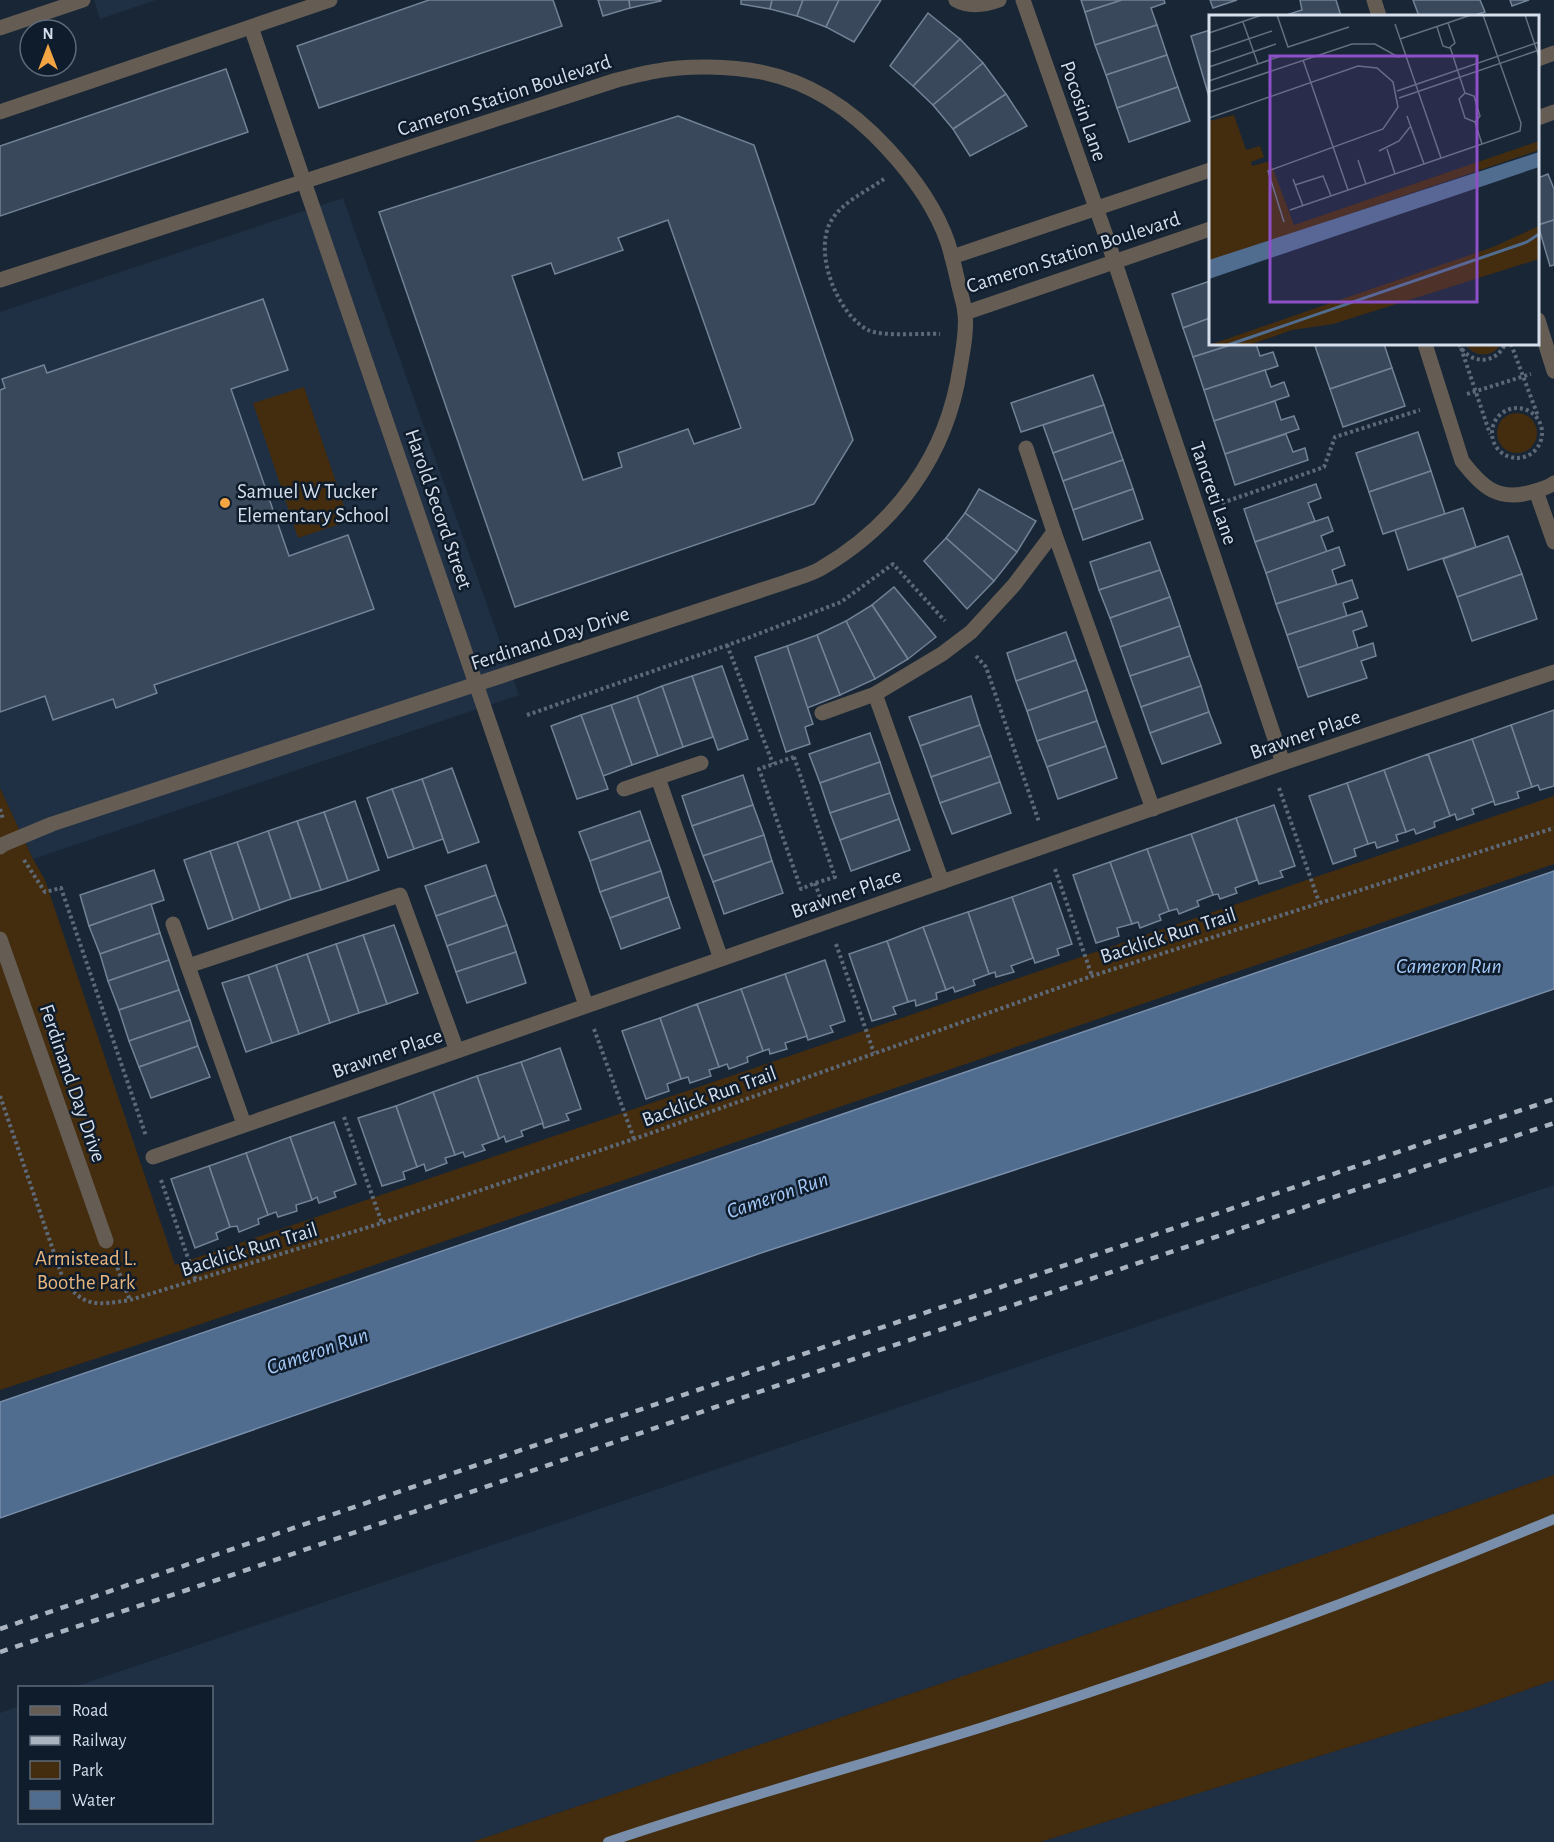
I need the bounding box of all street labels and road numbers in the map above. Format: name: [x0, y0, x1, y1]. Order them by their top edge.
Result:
street label: Cameron Station Boulevard: [395, 51, 614, 140]
street label: Pocosin Lane: [1057, 58, 1110, 164]
street label: Cameron Station Boulevard: [964, 208, 1183, 297]
street label: Harold Secord Street: [401, 426, 476, 592]
street label: Tancreti Lane: [1186, 439, 1241, 547]
street label: Ferdinand Day Drive: [468, 603, 632, 674]
street label: Brawner Place: [1247, 706, 1363, 763]
street label: Brawner Place: [788, 865, 904, 922]
street label: Backlick Run Trail: [1098, 904, 1239, 967]
street label: Ferdinand Day Drive: [36, 1002, 109, 1165]
street label: Brawner Place: [329, 1025, 445, 1082]
street label: Backlick Run Trail: [639, 1062, 779, 1131]
street label: Backlick Run Trail: [178, 1219, 320, 1280]

